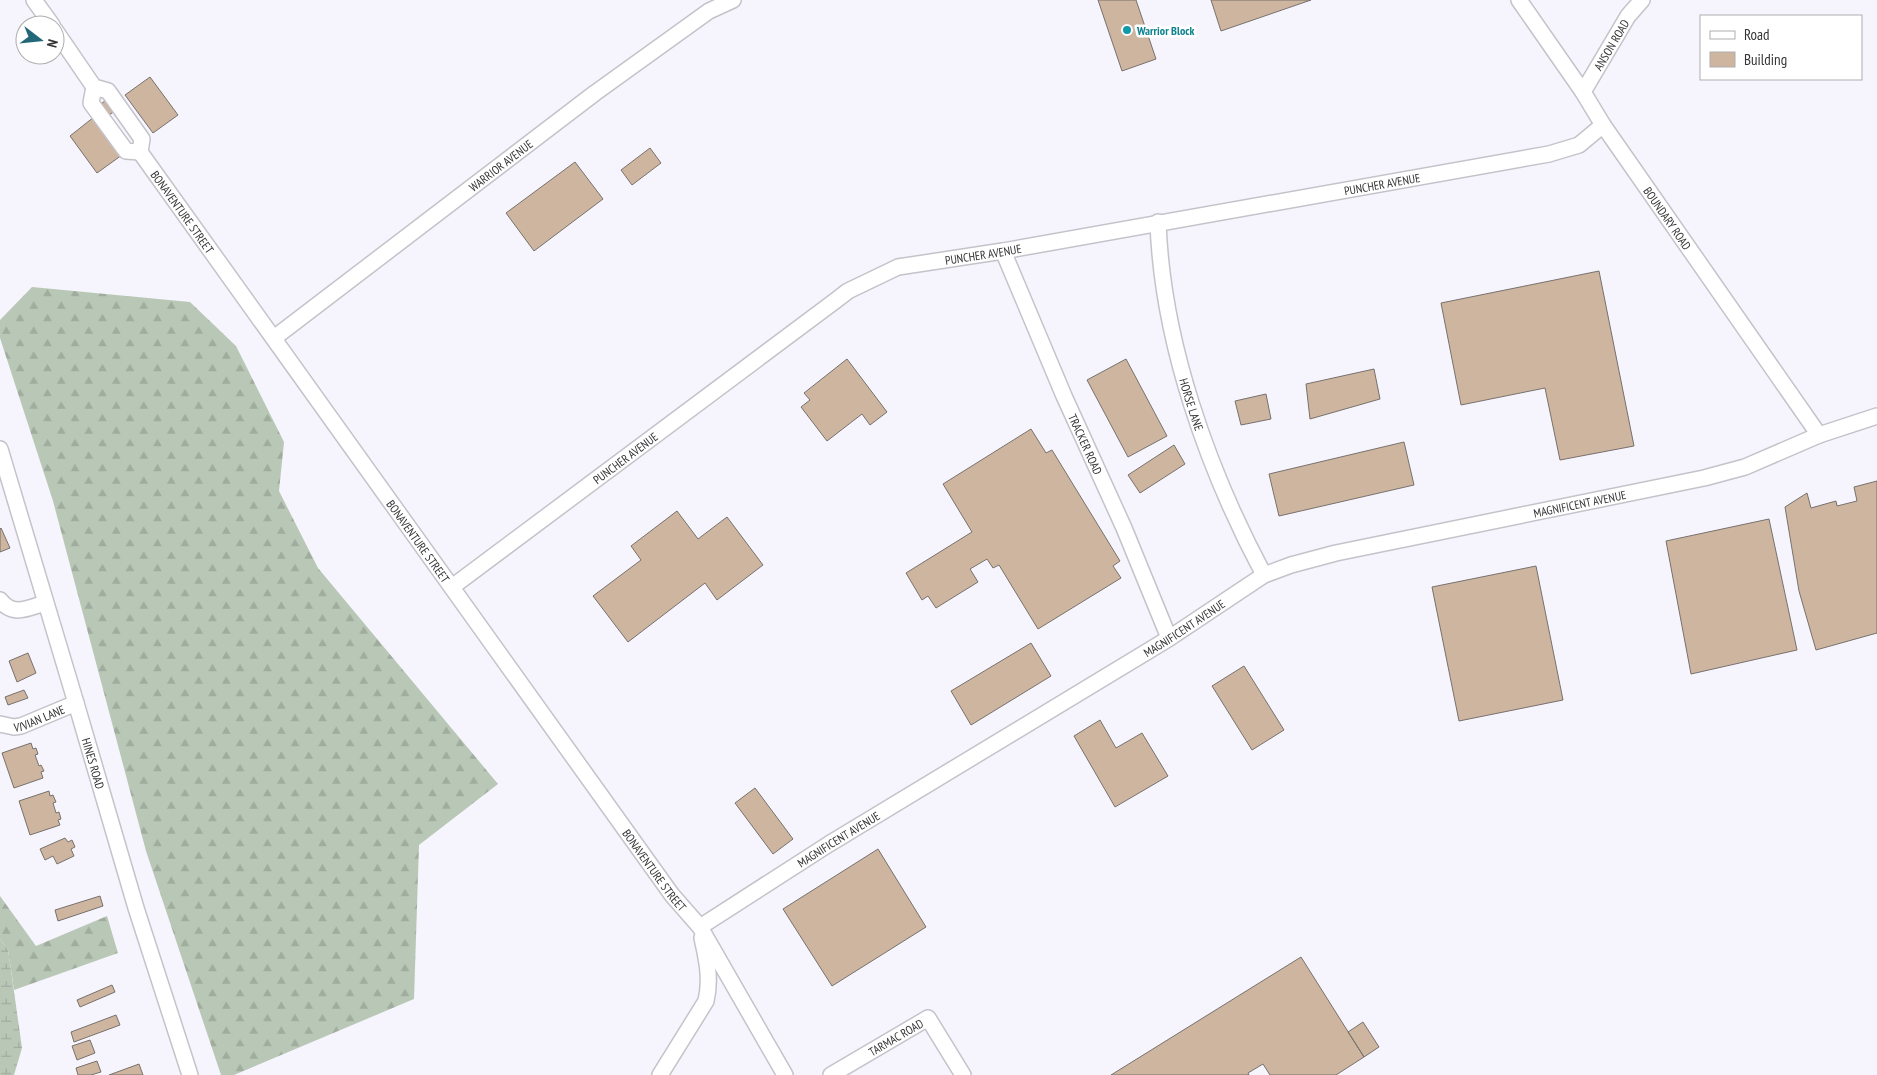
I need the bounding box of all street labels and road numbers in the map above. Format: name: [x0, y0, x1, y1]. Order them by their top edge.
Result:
street label: ANSON ROAD: [1590, 16, 1632, 73]
street label: WARRIOR AVENUE: [466, 136, 535, 194]
street label: BONAVENTURE STREET: [148, 167, 218, 256]
street label: PUNCHER AVENUE: [1343, 170, 1421, 198]
street label: BOUNDARY ROAD: [1641, 184, 1695, 252]
street label: PUNCHER AVENUE: [944, 240, 1022, 267]
street label: HORSE LANE: [1177, 376, 1207, 432]
street label: TRACKER ROAD: [1066, 411, 1106, 477]
street label: PUNCHER AVENUE: [590, 429, 660, 487]
street label: MAGNIFICENT AVENUE: [1532, 487, 1627, 520]
street label: BONAVENTURE STREET: [384, 497, 454, 586]
street label: MAGNIFICENT AVENUE: [1140, 596, 1228, 660]
street label: VIVIAN LANE: [12, 701, 67, 735]
street label: HINES ROAD: [79, 736, 108, 791]
street label: MAGNIFICENT AVENUE: [794, 808, 882, 870]
street label: BONAVENTURE STREET: [620, 826, 690, 914]
street label: TARMAC ROAD: [866, 1015, 926, 1059]

